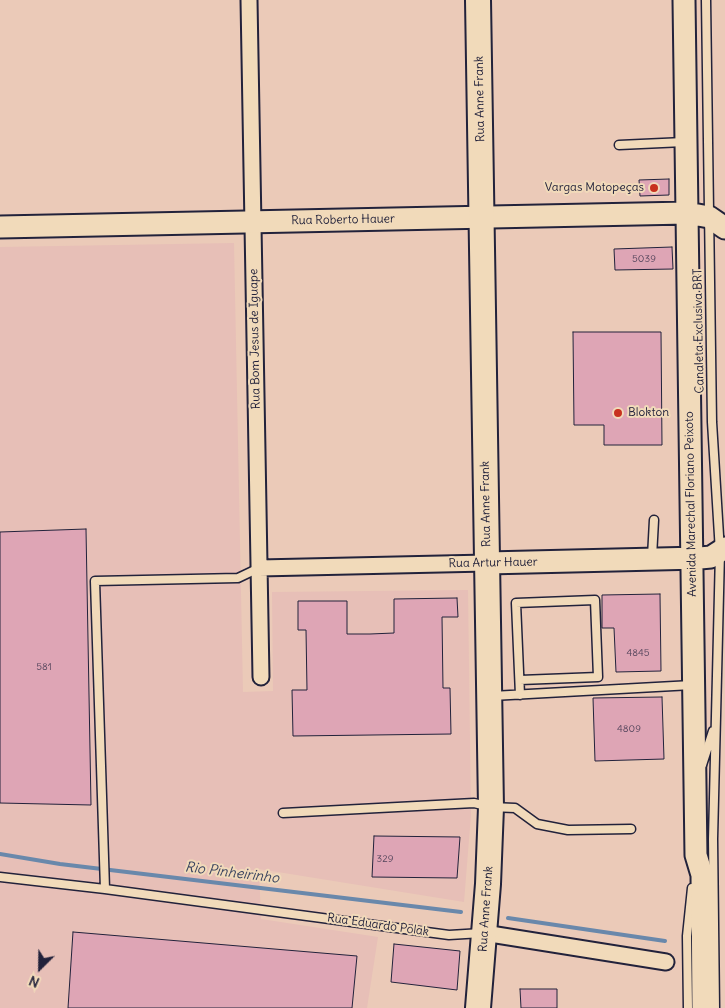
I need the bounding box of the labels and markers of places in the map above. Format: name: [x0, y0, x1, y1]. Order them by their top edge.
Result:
place label: Vargas Motopeças: [545, 181, 644, 195]
marker: Vargas Motopeças: [648, 182, 660, 194]
place label: Blokton: [628, 406, 669, 420]
marker: Blokton: [612, 407, 624, 419]

